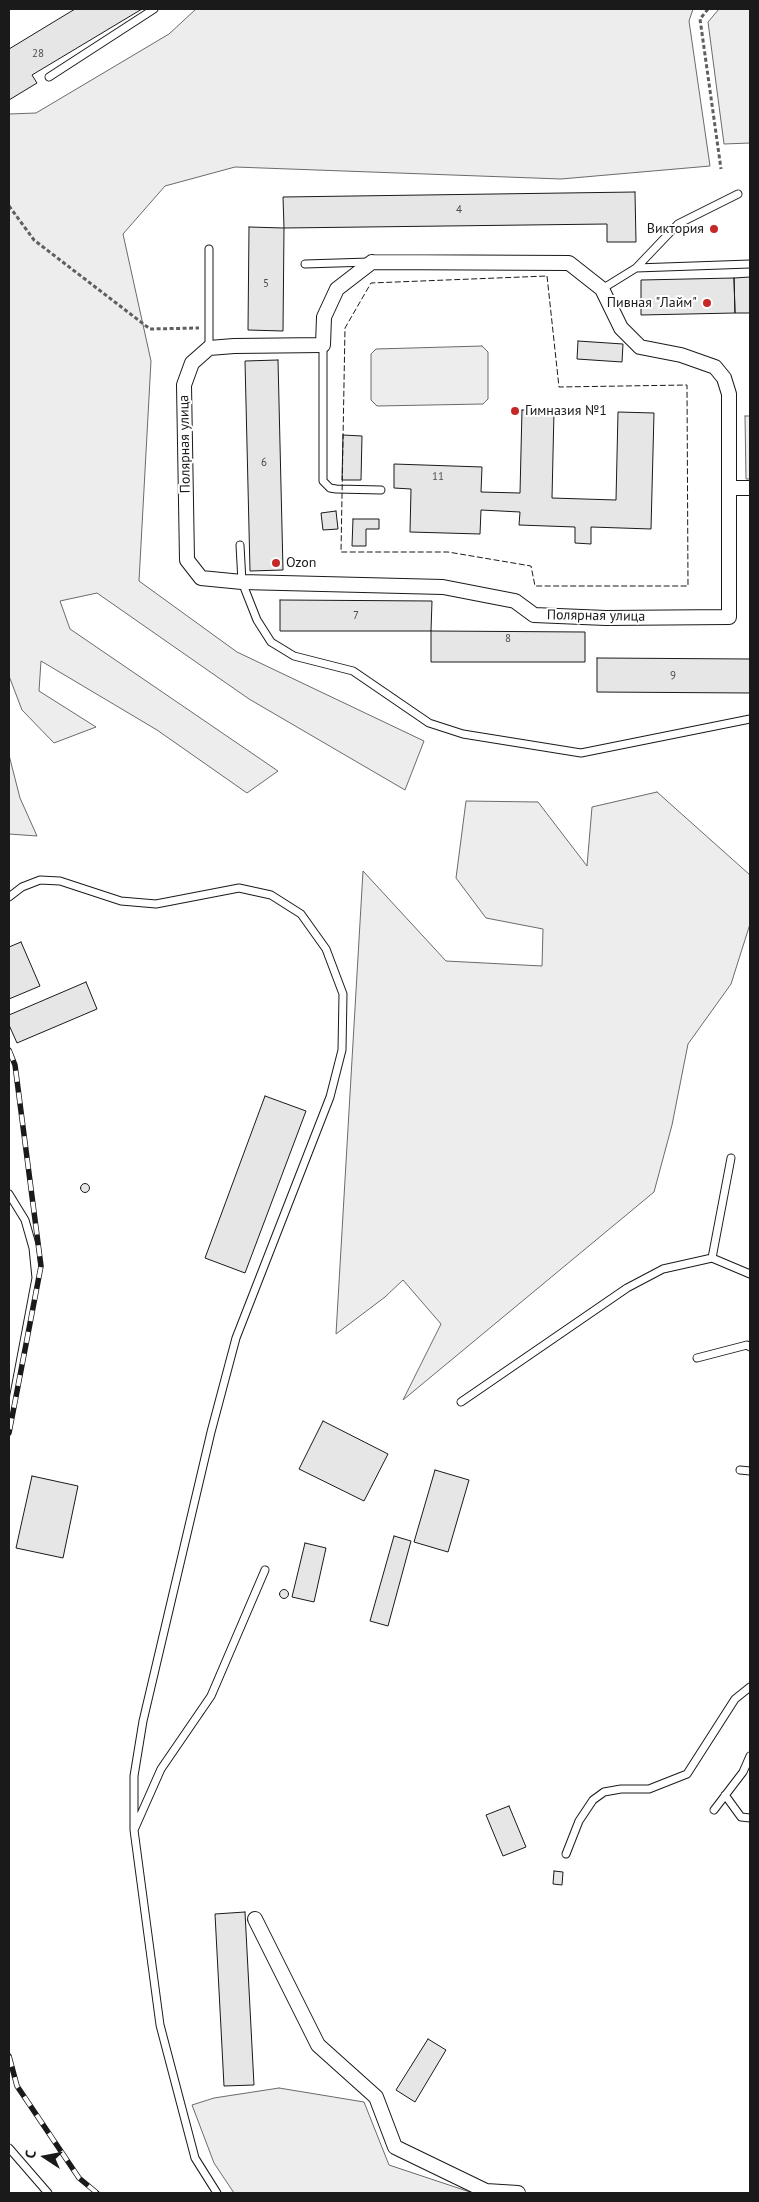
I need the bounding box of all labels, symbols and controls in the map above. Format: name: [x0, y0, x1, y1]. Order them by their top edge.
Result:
house number: 28: [32, 47, 44, 61]
house number: 4: [456, 203, 462, 217]
place label: Виктория: [647, 221, 704, 237]
marker: Виктория: [708, 223, 720, 235]
house number: 5: [263, 277, 269, 291]
place label: Пивная "Лайм": [607, 295, 697, 311]
marker: Пивная "Лайм": [701, 297, 713, 309]
street label: Полярная улица: [176, 395, 194, 493]
place label: Гимназия №1: [525, 403, 607, 419]
marker: Гимназия №1: [509, 405, 521, 417]
house number: 6: [261, 456, 267, 470]
house number: 11: [432, 470, 444, 484]
place label: Ozon: [286, 555, 316, 571]
marker: Ozon: [270, 557, 282, 569]
street label: Полярная улица: [547, 607, 645, 625]
house number: 7: [353, 609, 359, 623]
house number: 8: [505, 632, 511, 646]
house number: 9: [670, 669, 676, 683]
north arrow: [20, 2132, 70, 2182]
text: С: [21, 2149, 40, 2160]

